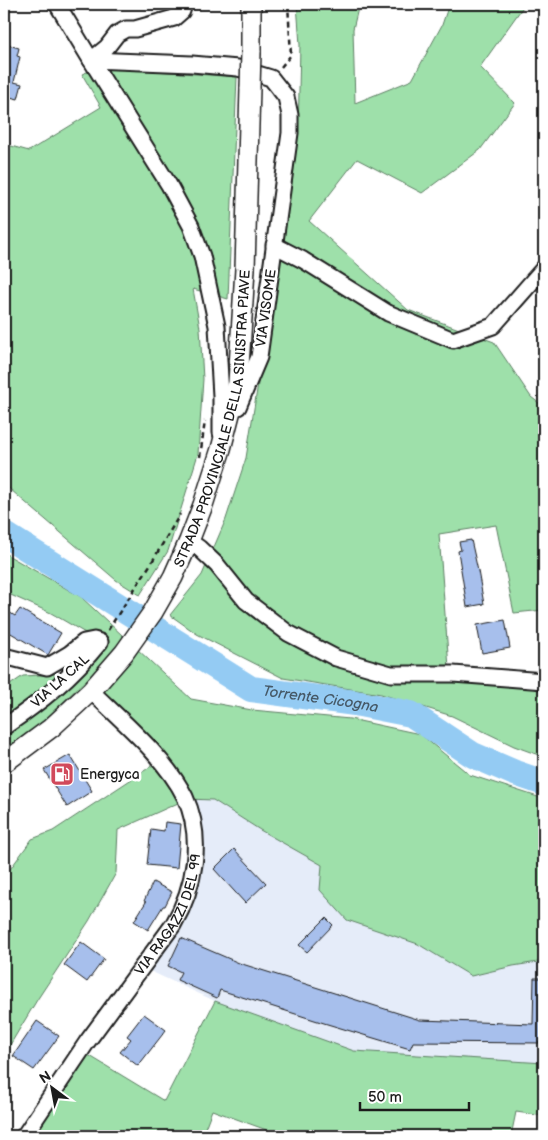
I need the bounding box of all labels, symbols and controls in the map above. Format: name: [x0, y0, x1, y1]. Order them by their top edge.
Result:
street label: VIA VISOME: [252, 268, 280, 348]
street label: STRADA PROVINCIALE DELLA SINISTRA PIAVE: [170, 269, 253, 570]
street label: VIA LA CAL: [27, 651, 93, 711]
water label: Torrente Cicogna: [262, 681, 380, 717]
fuel station icon: Energyca: [49, 761, 75, 787]
place label: Energyca: [80, 766, 140, 783]
street label: VIA RAGAZZI DEL 99: [131, 853, 204, 978]
north arrow: [28, 1062, 78, 1112]
text: N: [36, 1067, 54, 1087]
scale bar: [360, 1080, 469, 1112]
text: 50 m: [368, 1088, 402, 1107]

